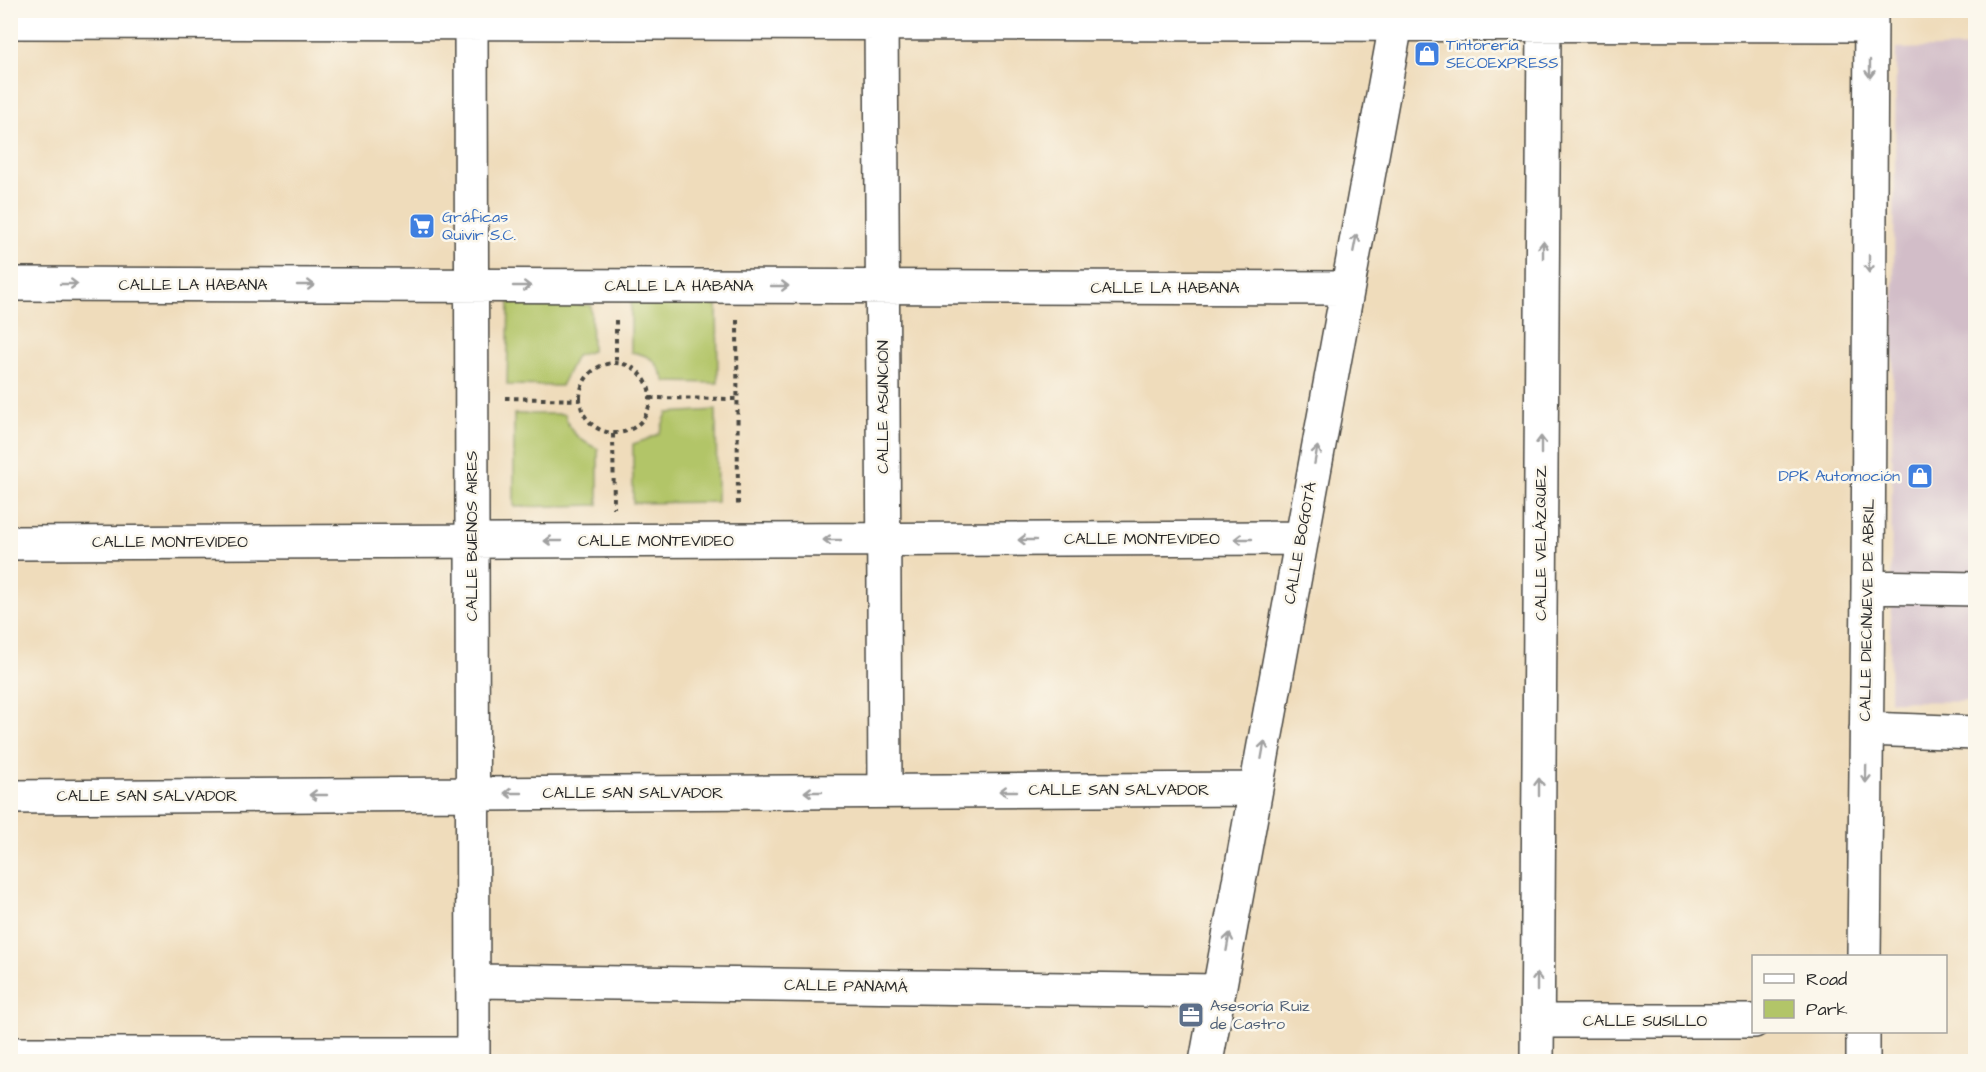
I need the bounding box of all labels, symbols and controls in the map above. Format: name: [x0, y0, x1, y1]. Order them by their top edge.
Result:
place label: Tintorería SECOEXPRESS: [1446, 34, 1559, 74]
shop icon: Tintorería SECOEXPRESS: [1412, 39, 1442, 69]
one-way arrow: [1864, 58, 1876, 78]
place label: Gráficas Quivir S.C.: [442, 206, 516, 246]
supermarket icon: Gráficas Quivir S.C.: [407, 211, 437, 241]
one-way arrow: [1350, 233, 1361, 253]
one-way arrow: [1537, 241, 1549, 261]
one-way arrow: [1864, 253, 1875, 273]
street label: CALLE LA HABANA: [118, 274, 268, 296]
street label: CALLE LA HABANA: [604, 275, 754, 297]
street label: CALLE LA HABANA: [1090, 277, 1240, 299]
one-way arrow: [58, 278, 78, 290]
one-way arrow: [295, 279, 315, 291]
one-way arrow: [511, 280, 531, 292]
one-way arrow: [769, 280, 789, 292]
street label: CALLE ASUNCIÓN: [872, 340, 894, 474]
one-way arrow: [1535, 436, 1547, 456]
one-way arrow: [1311, 446, 1322, 465]
street label: CALLE BUENOS AIRES: [461, 451, 483, 621]
shop icon: DPK Automoción: [1905, 461, 1935, 491]
street label: CALLE VELÁZQUEZ: [1530, 465, 1552, 621]
place label: DPK Automoción: [1778, 465, 1900, 487]
street label: CALLE BOGOTÁ: [1278, 480, 1322, 606]
street label: CALLE DIECINUEVE DE ABRIL: [1854, 498, 1880, 722]
street label: CALLE MONTEVIDEO: [1064, 528, 1220, 550]
street label: CALLE MONTEVIDEO: [578, 530, 734, 552]
street label: CALLE MONTEVIDEO: [92, 531, 248, 553]
one-way arrow: [1233, 533, 1253, 545]
one-way arrow: [822, 534, 842, 546]
one-way arrow: [1017, 534, 1037, 546]
one-way arrow: [543, 535, 563, 547]
one-way arrow: [1257, 741, 1268, 760]
one-way arrow: [1860, 763, 1872, 783]
one-way arrow: [1533, 778, 1545, 798]
street label: CALLE SAN SALVADOR: [1029, 779, 1209, 801]
street label: CALLE SAN SALVADOR: [543, 782, 723, 804]
street label: CALLE SAN SALVADOR: [57, 785, 237, 807]
one-way arrow: [998, 785, 1018, 797]
one-way arrow: [803, 786, 823, 798]
one-way arrow: [503, 787, 523, 799]
one-way arrow: [308, 789, 328, 801]
one-way arrow: [1223, 933, 1234, 952]
legend: [1752, 955, 1947, 1033]
text: Road: [1806, 967, 1847, 992]
one-way arrow: [1531, 973, 1543, 993]
street label: CALLE PANAMÁ: [784, 974, 908, 998]
place label: Asesoría Ruiz de Castro: [1210, 995, 1310, 1035]
text: Park: [1806, 997, 1848, 1022]
office icon: Asesoría Ruiz de Castro: [1176, 1000, 1206, 1030]
street label: CALLE SUSILLO: [1583, 1010, 1708, 1032]

